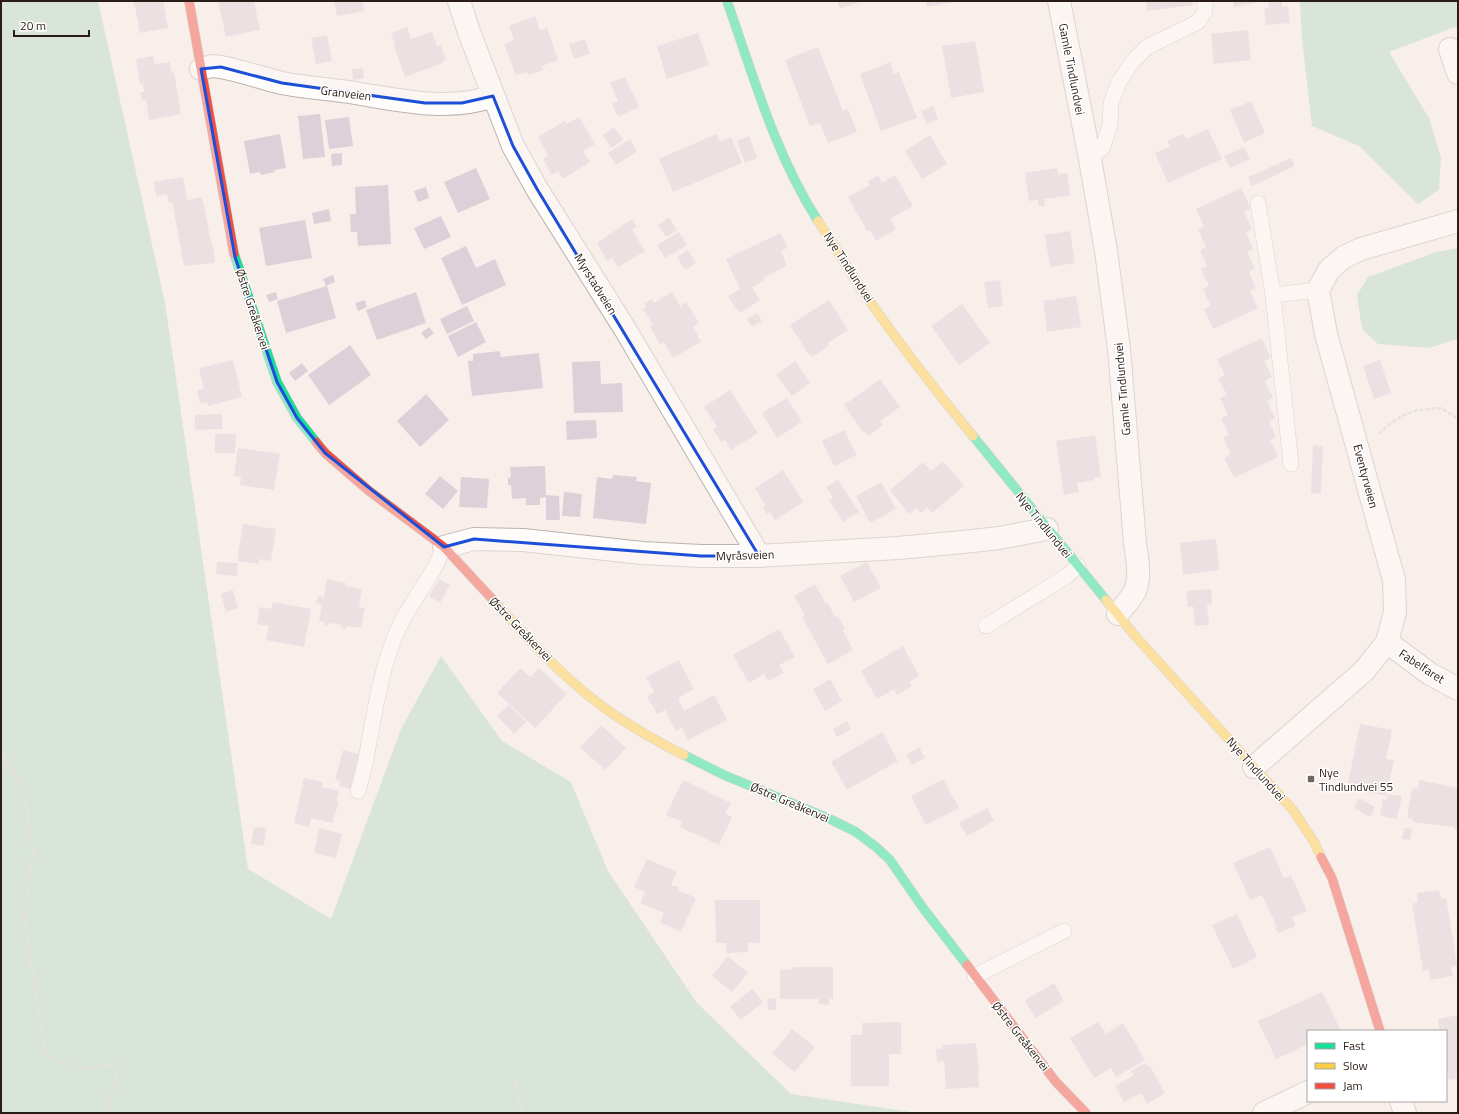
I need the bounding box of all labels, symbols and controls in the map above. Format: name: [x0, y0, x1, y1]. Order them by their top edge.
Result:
scale bar: [14, 12, 89, 38]
text: 20 m: [20, 16, 46, 35]
street label: Gamle Tindlundvei: [1054, 22, 1090, 116]
street label: Granveien: [320, 80, 372, 106]
street label: Nye Tindlundvei: [819, 228, 879, 306]
street label: Myrstadveien: [570, 250, 622, 318]
street label: Østre Greåkervei: [231, 266, 275, 352]
street label: Gamle Tindlundvei: [1108, 342, 1136, 436]
street label: Eventyrveien: [1348, 442, 1384, 510]
street label: Nye Tindlundvei: [1011, 488, 1077, 562]
street label: Myråsveien: [715, 544, 775, 566]
street label: Østre Greåkervei: [485, 592, 557, 666]
street label: Fabelfaret: [1395, 644, 1449, 688]
street label: Nye Tindlundvei: [1222, 733, 1290, 805]
place label: Nye Tindlundvei 55: [1319, 763, 1393, 796]
marker: Nye Tindlundvei 55: [1306, 774, 1316, 784]
street label: Østre Greåkervei: [748, 777, 832, 827]
street label: Østre Greåkervei: [988, 997, 1054, 1075]
legend: [1307, 1030, 1447, 1102]
text: Fast: [1343, 1036, 1366, 1055]
text: Slow: [1343, 1056, 1368, 1075]
text: Jam: [1343, 1076, 1363, 1095]

